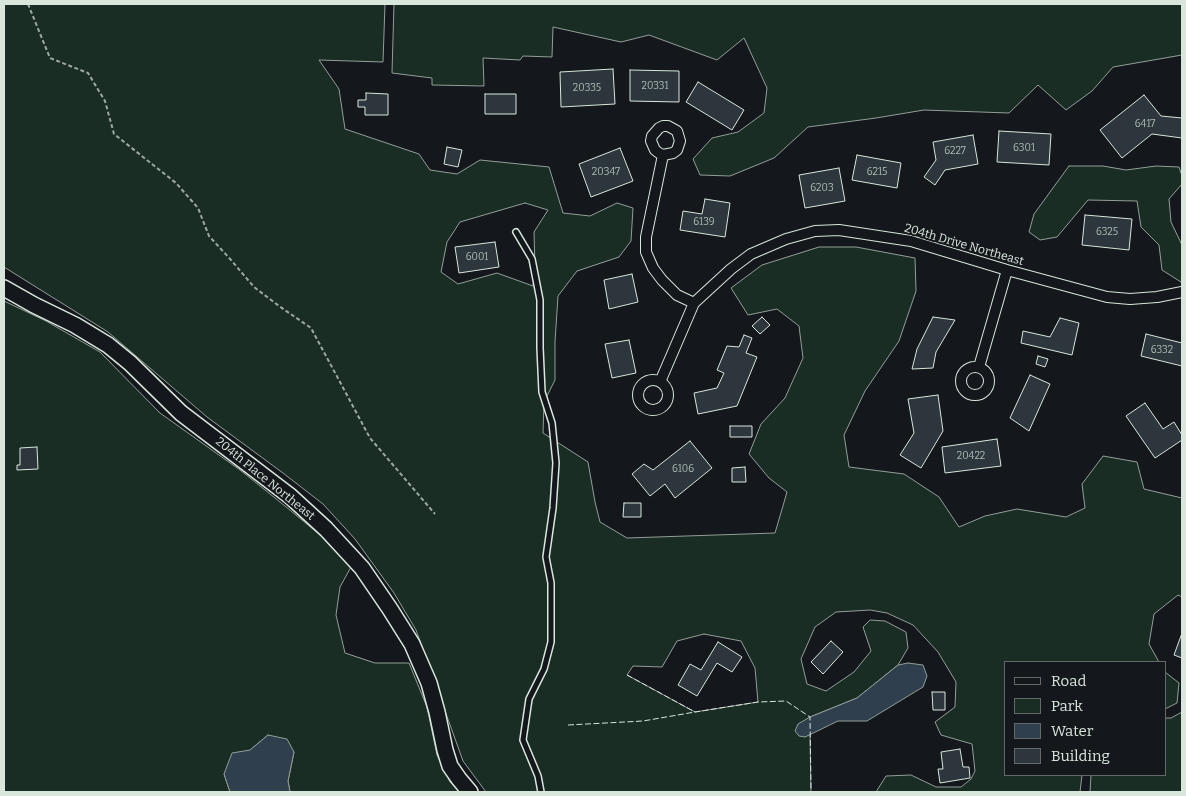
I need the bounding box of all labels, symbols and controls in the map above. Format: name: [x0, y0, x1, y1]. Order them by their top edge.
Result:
house number: 20331: [641, 80, 669, 92]
house number: 20335: [573, 82, 601, 94]
house number: 6417: [1135, 118, 1155, 130]
house number: 6301: [1013, 142, 1035, 154]
house number: 6227: [944, 145, 966, 157]
house number: 20347: [592, 166, 620, 178]
house number: 6215: [867, 166, 887, 178]
house number: 6203: [810, 182, 834, 194]
house number: 6139: [693, 216, 715, 228]
street label: 204th Drive Northeast: [903, 221, 1025, 269]
house number: 6325: [1096, 226, 1118, 238]
house number: 6001: [466, 251, 488, 263]
house number: 6332: [1151, 344, 1173, 356]
street label: 204th Place Northeast: [212, 435, 318, 523]
house number: 20422: [957, 450, 985, 462]
house number: 6106: [672, 463, 694, 475]
legend: [1004, 661, 1166, 776]
text: Road: [1051, 672, 1086, 690]
text: Park: [1051, 697, 1083, 715]
text: Water: [1051, 722, 1093, 740]
text: Building: [1051, 747, 1110, 765]

